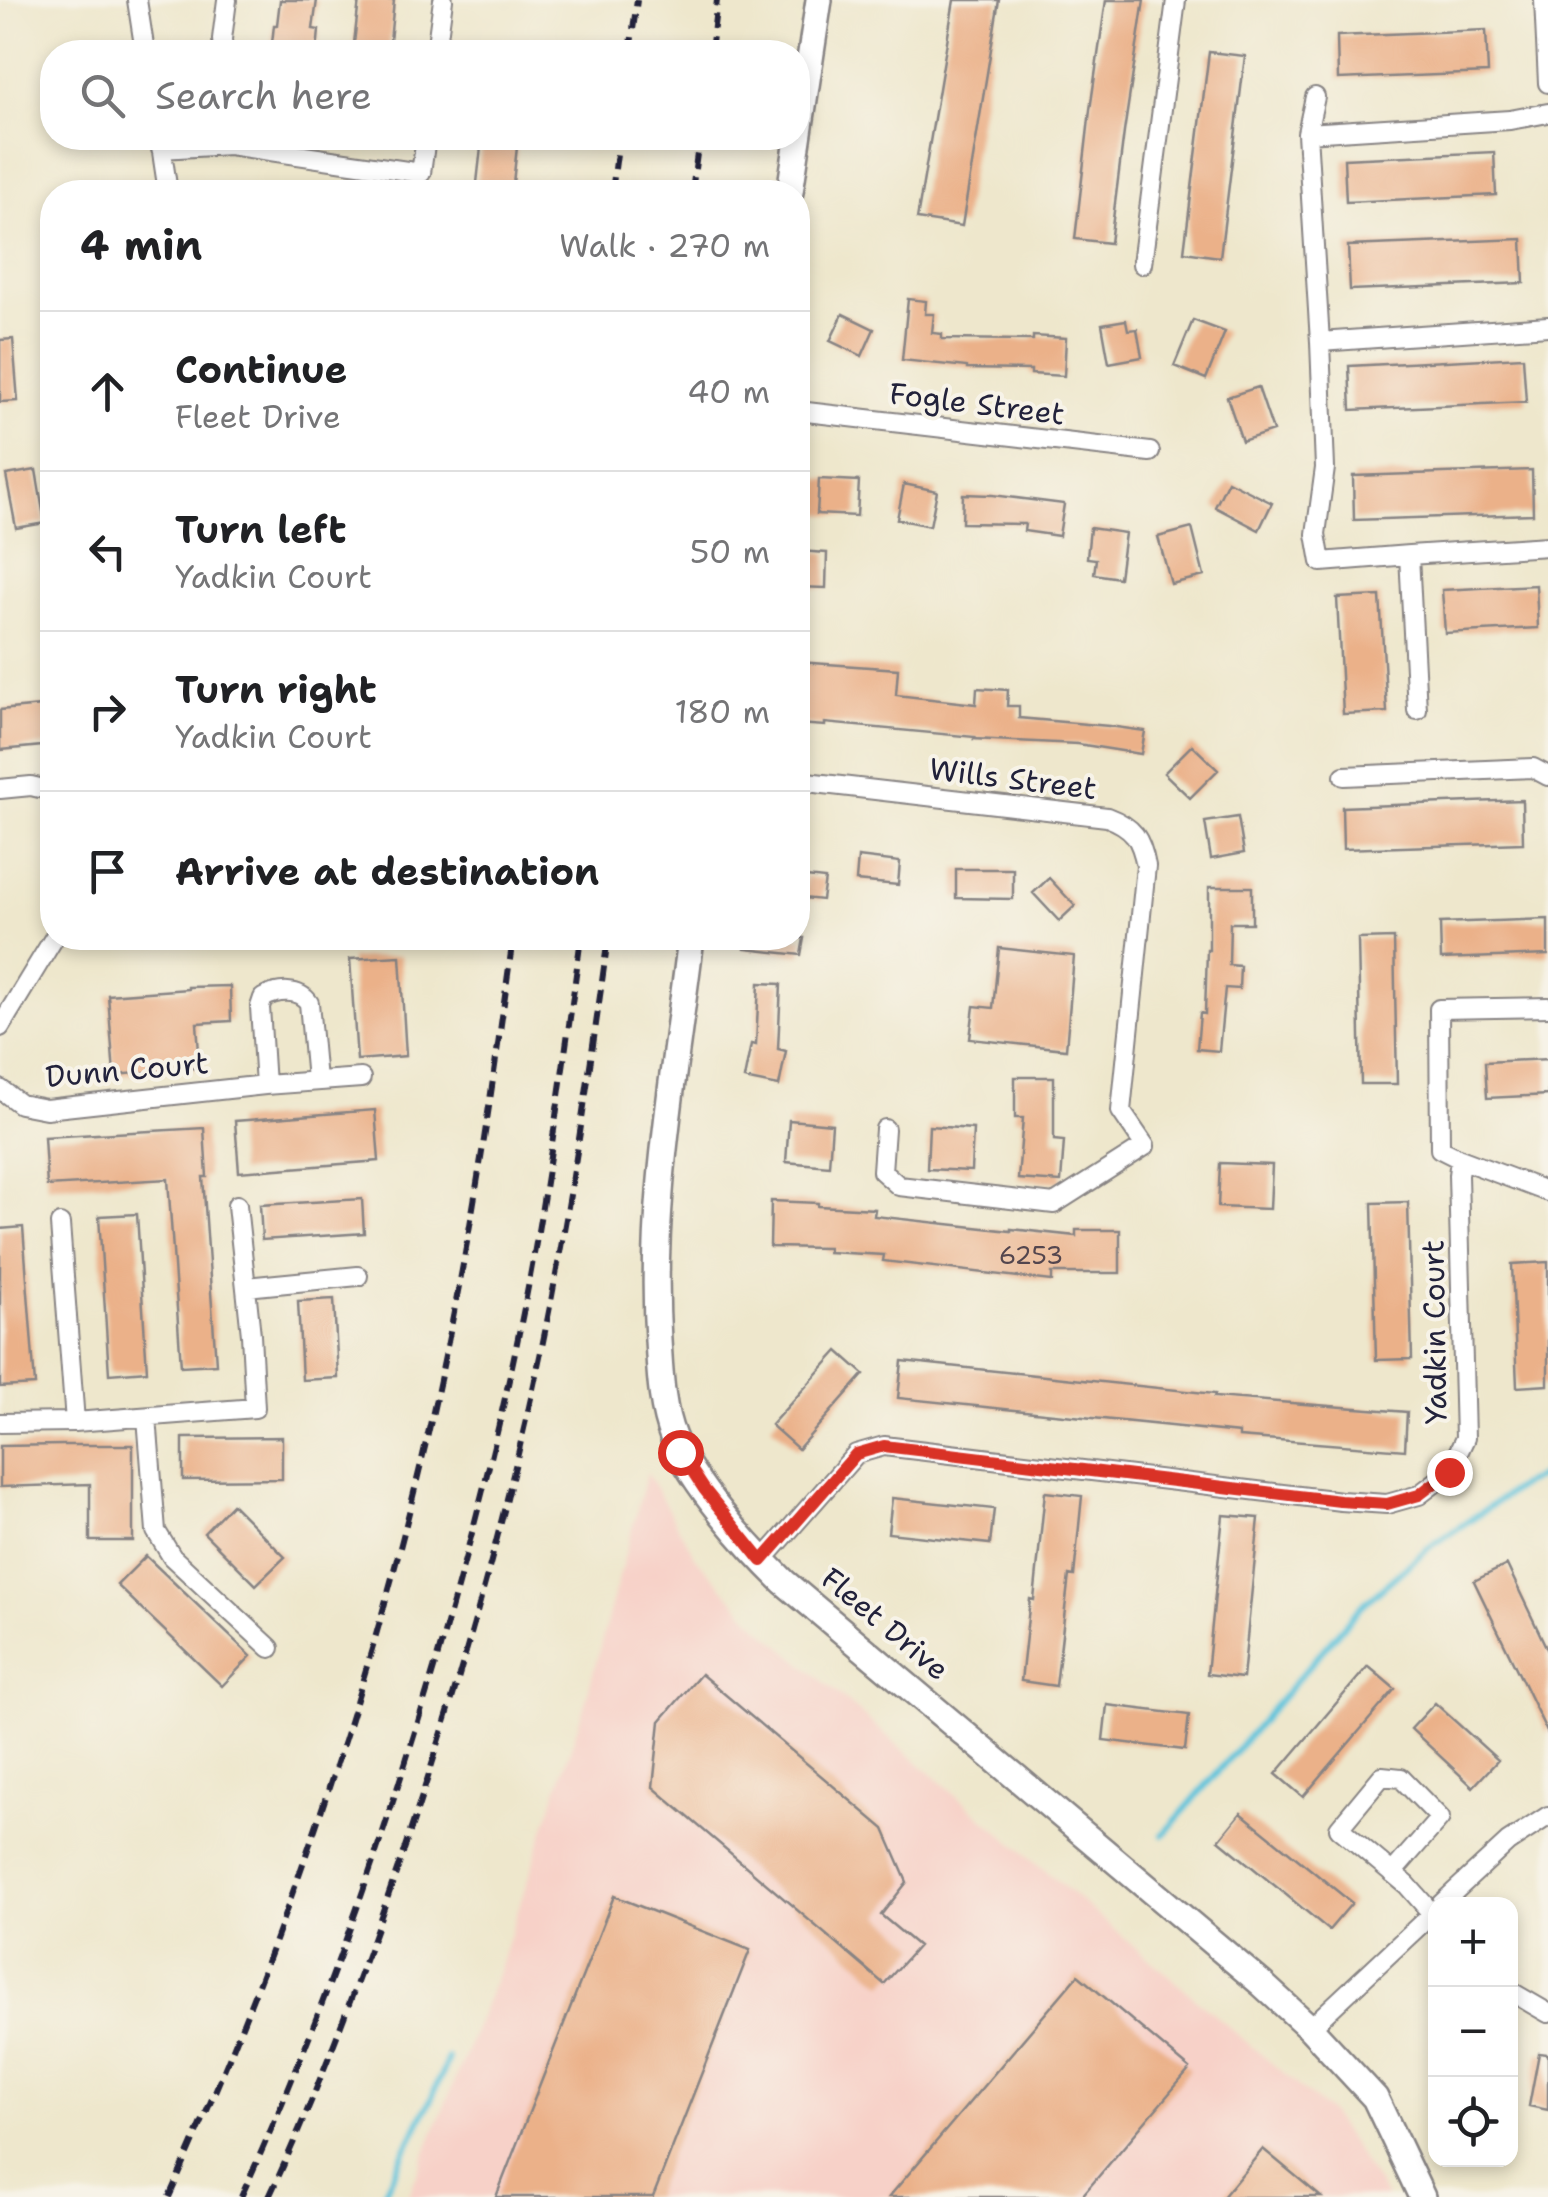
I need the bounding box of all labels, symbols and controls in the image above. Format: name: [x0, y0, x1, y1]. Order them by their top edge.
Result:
search box: [40, 40, 810, 150]
icon: search: [75, 68, 130, 123]
text: Search here: [155, 70, 372, 121]
text: 4 min: [80, 217, 202, 273]
text: Walk · 270 m: [559, 224, 770, 267]
text: Continue: [175, 344, 347, 395]
icon: ahead: [80, 364, 135, 419]
text: 40 m: [687, 370, 770, 413]
street label: Fogle Street: [887, 372, 1067, 435]
text: Fleet Drive: [175, 395, 341, 438]
text: Turn left: [175, 504, 347, 555]
icon: left: [80, 524, 135, 579]
text: 50 m: [690, 530, 770, 573]
text: Yadkin Court: [175, 555, 372, 598]
text: Turn right: [175, 664, 377, 715]
icon: right: [80, 684, 135, 739]
text: 180 m: [674, 690, 770, 733]
text: Yadkin Court: [175, 715, 372, 758]
street label: Wills Street: [927, 748, 1099, 809]
icon: arrive: [80, 844, 135, 899]
text: Arrive at destination: [175, 846, 599, 897]
street label: Dunn Court: [44, 1042, 210, 1097]
house number: 6253: [999, 1238, 1063, 1272]
street label: Yadkin Court: [1412, 1239, 1457, 1425]
route start: [658, 1430, 704, 1476]
route end: [1427, 1450, 1473, 1496]
street label: Fleet Drive: [813, 1558, 958, 1689]
map controls: [1428, 1897, 1518, 2167]
button: +: [1428, 1897, 1518, 1987]
button: −: [1428, 1987, 1518, 2077]
button: locate: [1428, 2077, 1518, 2167]

